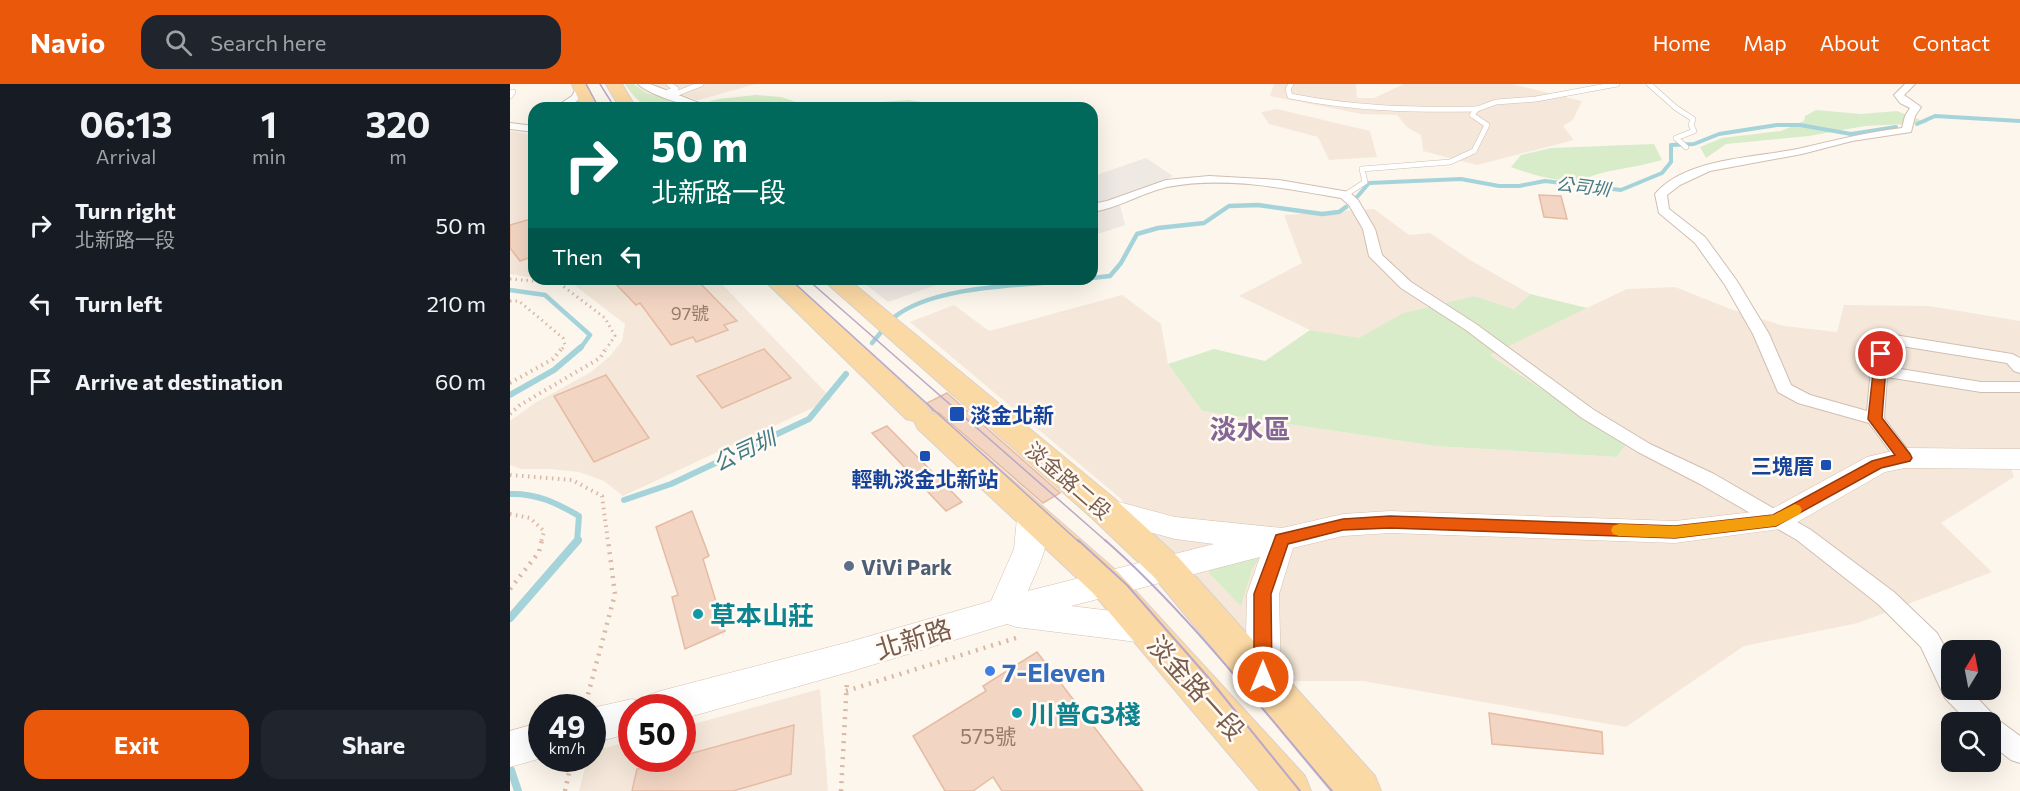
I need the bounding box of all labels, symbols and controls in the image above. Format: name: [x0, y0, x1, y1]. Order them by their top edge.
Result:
search box: [141, 15, 561, 69]
text: Navio: [30, 25, 105, 59]
icon: search: [162, 26, 195, 59]
text: Search here: [210, 29, 326, 56]
text: Home: [1653, 30, 1710, 55]
text: Map: [1743, 30, 1787, 55]
text: About: [1820, 30, 1879, 55]
text: Contact: [1912, 30, 1990, 55]
text: 06:13: [80, 101, 172, 145]
text: 1: [261, 101, 277, 145]
text: 320: [366, 101, 430, 145]
text: 50 m: [651, 119, 748, 171]
icon: right: [552, 126, 630, 204]
text: Arrival: [96, 144, 156, 168]
text: min: [252, 144, 286, 168]
text: m: [389, 144, 407, 168]
water label: 公司圳: [1555, 172, 1614, 201]
text: 北新路一段: [651, 175, 786, 208]
text: Turn right: [75, 197, 176, 224]
icon: right: [24, 209, 57, 242]
text: 50 m: [436, 212, 486, 239]
text: 北新路一段: [75, 227, 175, 251]
icon: left: [615, 240, 648, 273]
text: Then: [552, 243, 603, 270]
icon: left: [24, 287, 57, 320]
text: Turn left: [75, 290, 162, 317]
text: 210 m: [427, 290, 486, 317]
house number: 97號: [671, 302, 709, 324]
pin: [1855, 328, 1906, 379]
icon: arrive: [1864, 337, 1897, 370]
icon: arrive: [24, 365, 57, 398]
text: Arrive at destination: [75, 368, 283, 395]
text: 60 m: [435, 368, 486, 395]
place label: 淡金北新: [970, 402, 1054, 427]
marker: 淡金北新: [948, 405, 966, 423]
district label: 淡水區: [1210, 412, 1291, 445]
water label: 公司圳: [708, 423, 782, 476]
street label: 淡金路二段: [1021, 436, 1117, 524]
marker: 輕軌淡金北新站: [918, 449, 932, 463]
place label: 三塊厝: [1751, 453, 1814, 478]
marker: 三塊厝: [1819, 458, 1833, 472]
place label: 輕軌淡金北新站: [852, 466, 999, 491]
place label: ViVi Park: [861, 554, 952, 579]
marker: ViVi Park: [842, 559, 856, 573]
place label: 草本山莊: [710, 599, 814, 630]
marker: 草本山莊: [691, 607, 705, 621]
street label: 北新路: [871, 612, 955, 664]
street label: 淡金路一段: [1142, 628, 1252, 746]
north arrow: [1941, 640, 2001, 700]
map controls: [1941, 640, 2001, 772]
position arrow: [1231, 645, 1295, 709]
place label: 7-Eleven: [1002, 656, 1106, 687]
marker: 7-Eleven: [983, 664, 997, 678]
speed limit sign: 50: [618, 694, 696, 772]
place label: 川普G3棧: [1029, 698, 1141, 729]
marker: 川普G3棧: [1010, 706, 1024, 720]
text: 49: [549, 707, 585, 744]
button: Exit: [24, 710, 249, 779]
button: Share: [261, 710, 486, 779]
button: search: [1941, 712, 2001, 772]
house number: 575號: [960, 723, 1016, 748]
text: km/h: [549, 739, 585, 757]

